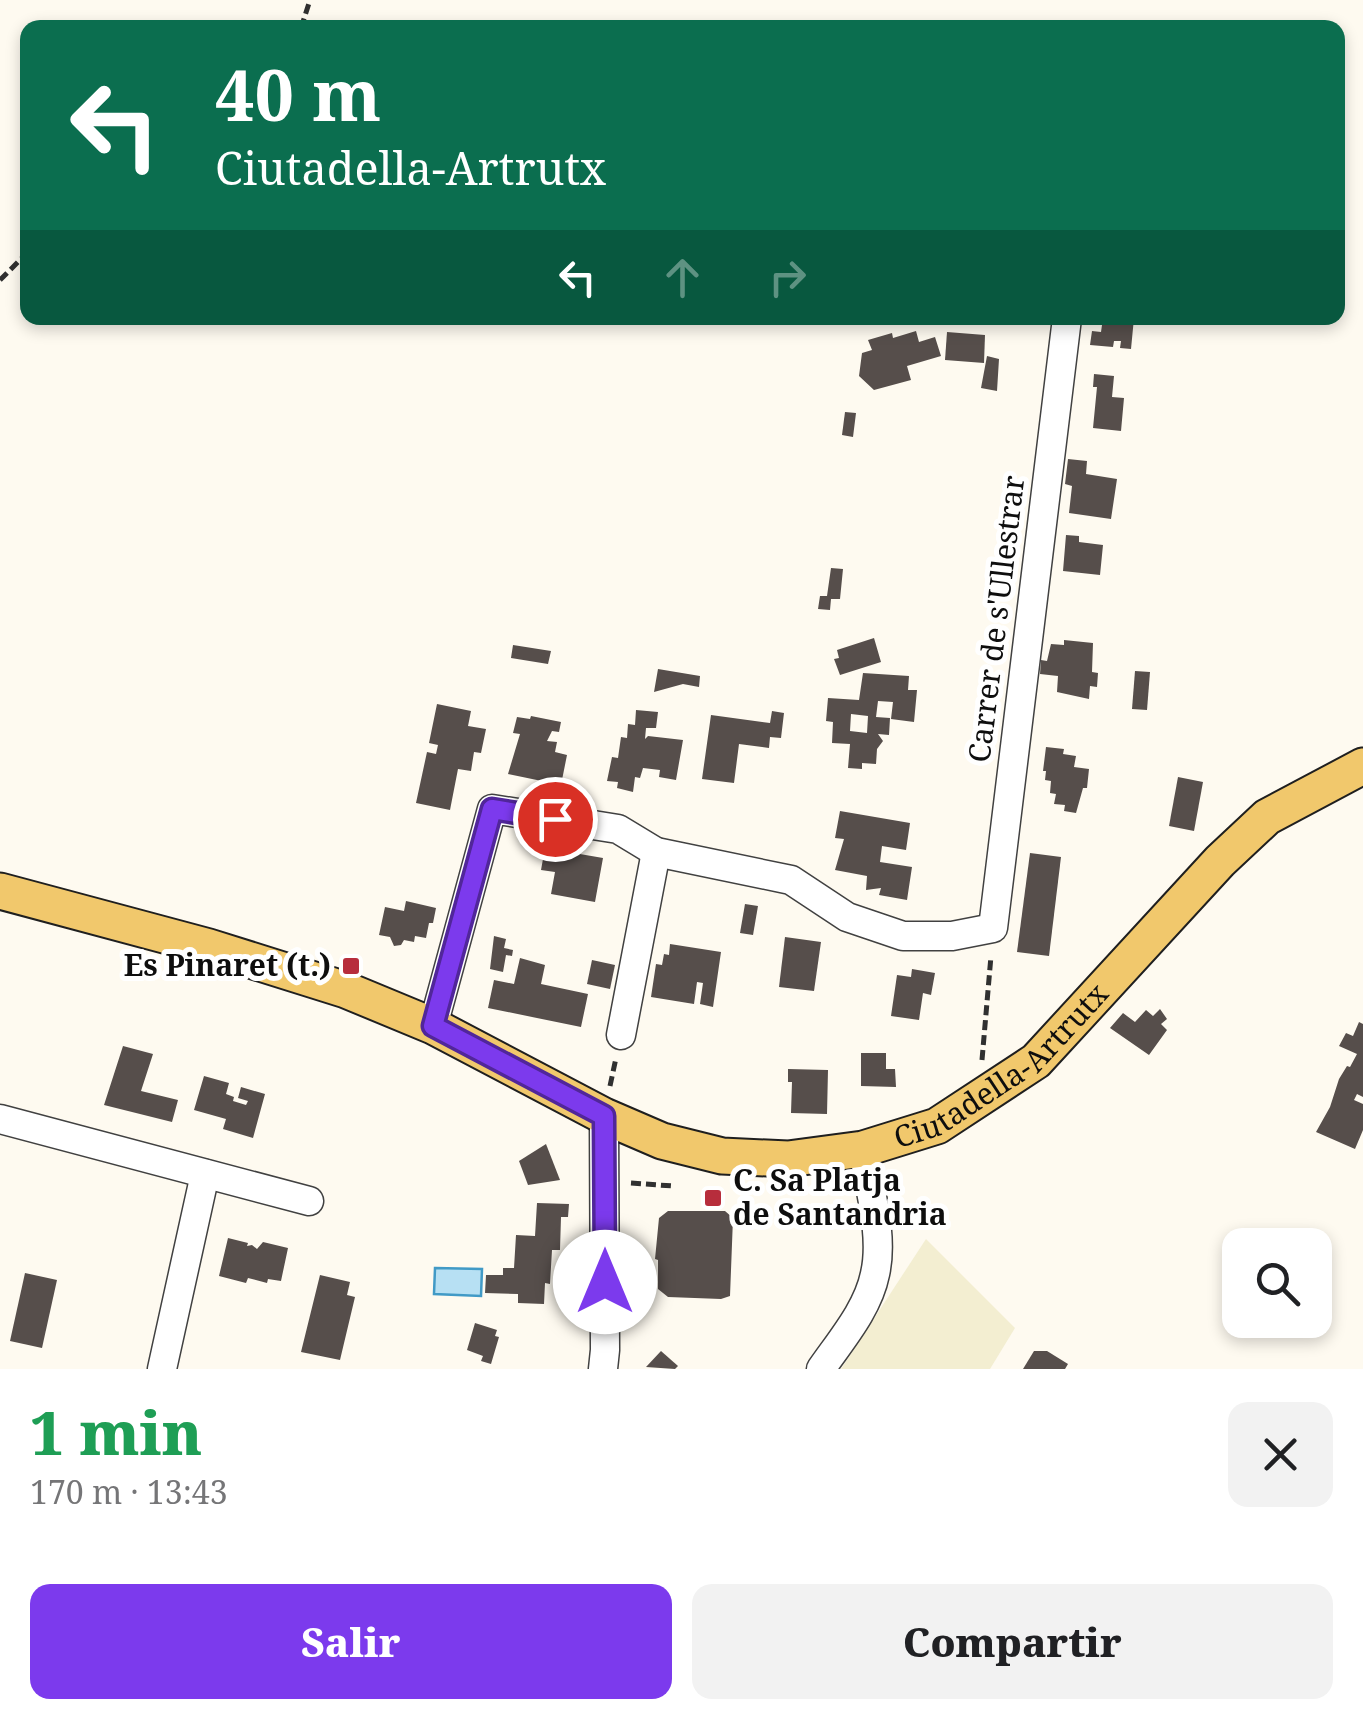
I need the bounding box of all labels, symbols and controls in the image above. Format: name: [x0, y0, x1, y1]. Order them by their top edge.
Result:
text: 40 m: [215, 46, 381, 142]
icon: left: [50, 60, 180, 190]
text: Ciutadella-Artrutx: [215, 137, 606, 198]
icon: left: [550, 250, 605, 305]
icon: ahead: [655, 250, 710, 305]
icon: right: [760, 250, 815, 305]
street label: Carrer de s'Ullestrar: [958, 473, 1033, 765]
pin: [513, 777, 598, 862]
icon: arrive: [528, 792, 583, 847]
place label: Es Pinaret (t.): [124, 944, 331, 985]
marker: Es Pinaret (t.): [340, 955, 362, 977]
street label: Ciutadella-Artrutx: [888, 973, 1117, 1157]
place label: C. Sa Platja de Santandria: [733, 1159, 947, 1234]
marker: C. Sa Platja de Santandria: [702, 1187, 724, 1209]
map controls: [1222, 1228, 1332, 1338]
button: search: [1222, 1228, 1332, 1338]
position arrow: [553, 1230, 657, 1334]
text: 1 min: [30, 1391, 202, 1473]
button: close: [1228, 1402, 1333, 1507]
text: 170 m · 13:43: [30, 1470, 228, 1513]
button: Salir: [30, 1584, 672, 1699]
button: Compartir: [692, 1584, 1333, 1699]

